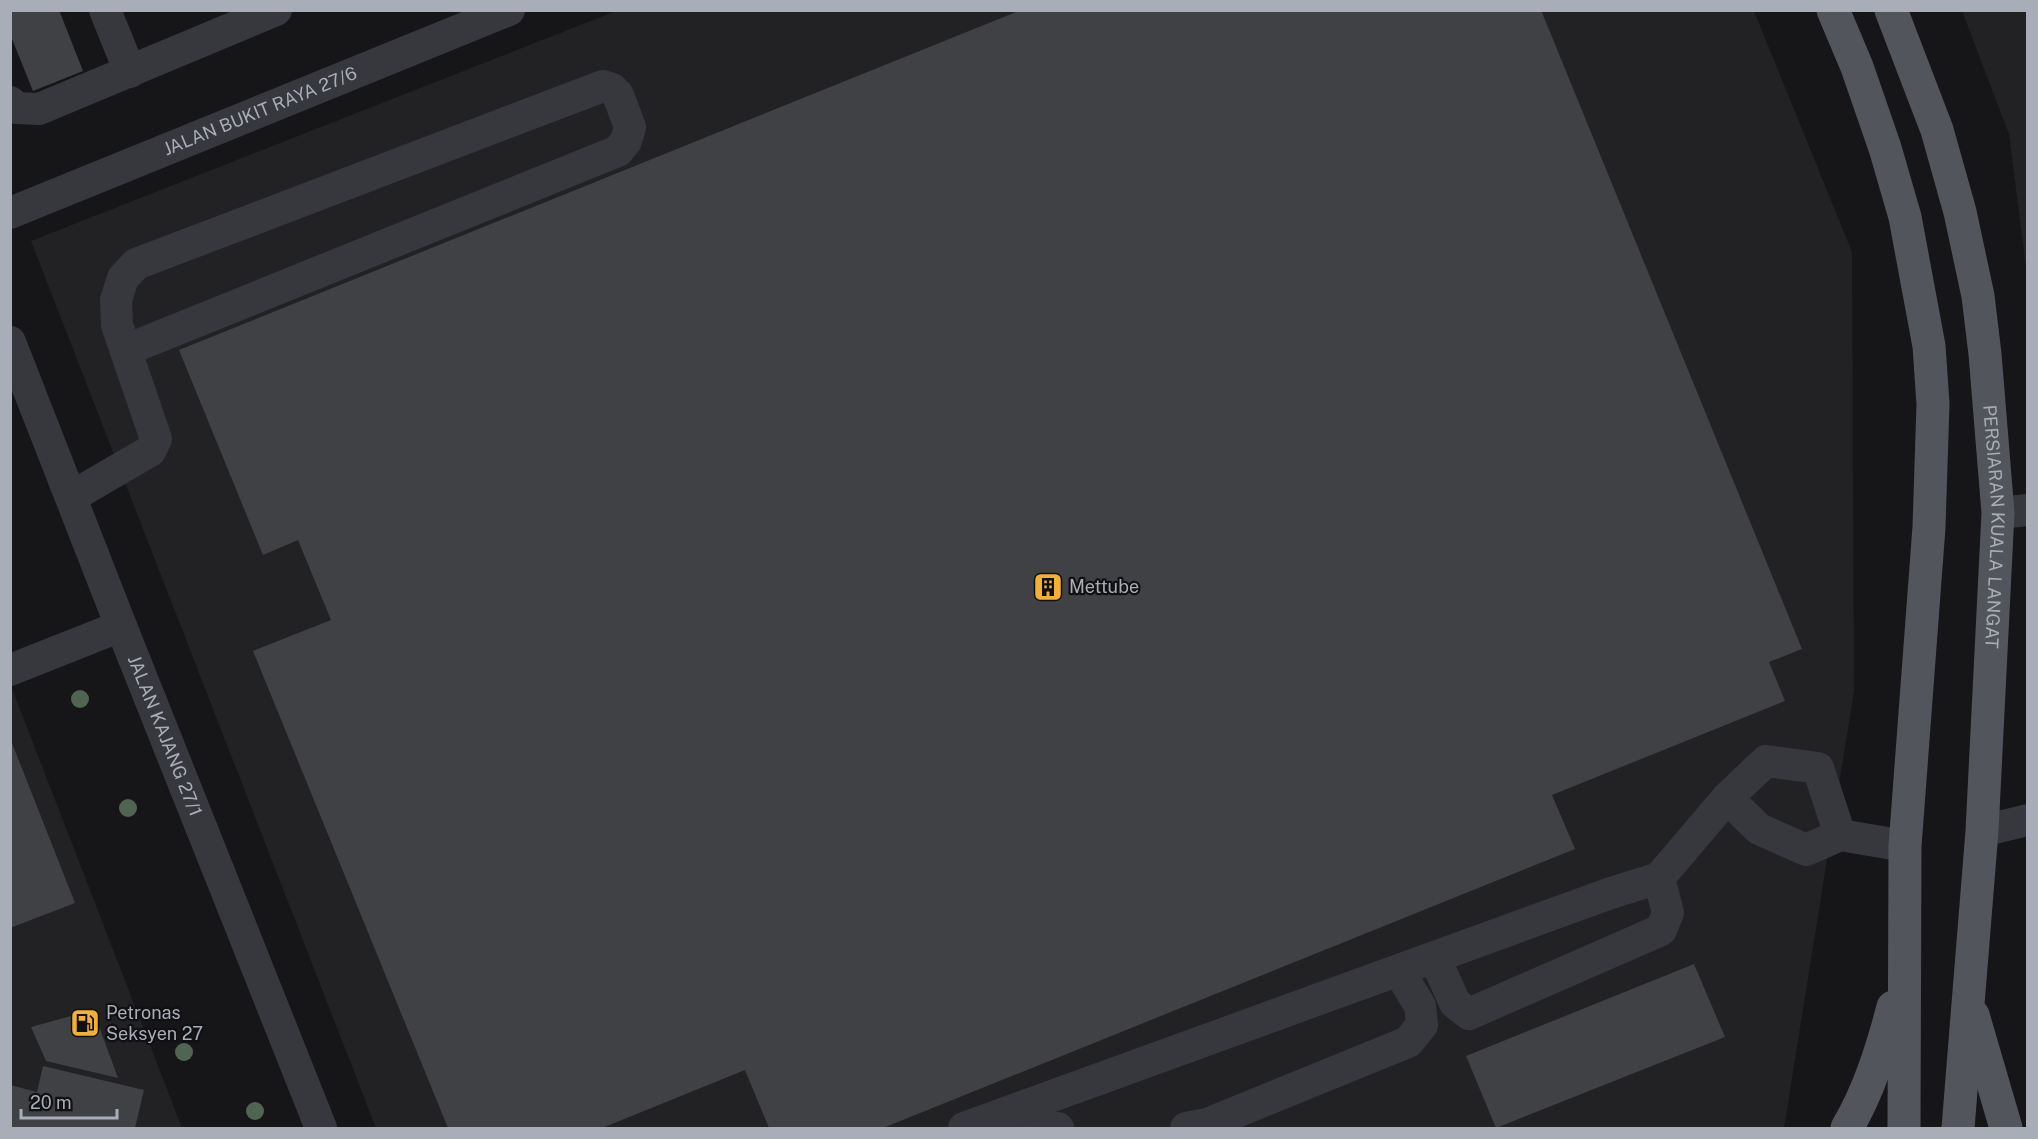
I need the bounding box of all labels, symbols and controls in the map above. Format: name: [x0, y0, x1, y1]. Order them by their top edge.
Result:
street label: JALAN BUKIT RAYA 27/6: [160, 62, 360, 160]
street label: PERSIARAN KUALA LANGAT: [1979, 404, 2009, 649]
building icon: Mettube: [1032, 571, 1064, 603]
place label: Mettube: [1069, 576, 1139, 597]
street label: JALAN KAJANG 27/1: [124, 652, 207, 819]
place label: Petronas Seksyen 27: [106, 1002, 203, 1044]
fuel station icon: Petronas Seksyen 27: [69, 1007, 101, 1039]
scale bar: [21, 1082, 117, 1120]
text: 20 m: [30, 1092, 72, 1113]

